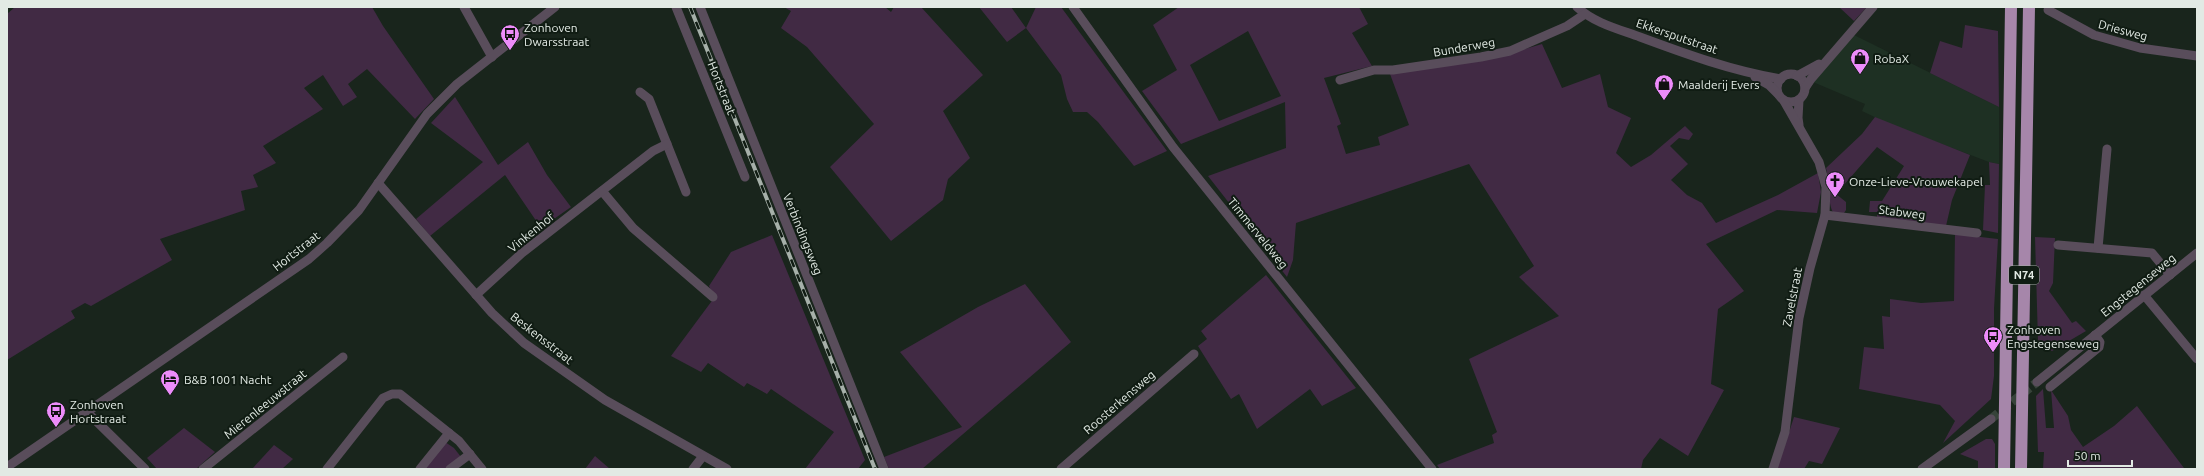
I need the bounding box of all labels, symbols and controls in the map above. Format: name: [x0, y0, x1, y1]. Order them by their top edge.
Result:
street label: Ekkersputstraat: [1635, 16, 1720, 56]
street label: Driesweg: [2097, 17, 2149, 43]
place label: Zonhoven Dwarsstraat: [524, 21, 589, 48]
bus stop icon: Zonhoven Dwarsstraat: [499, 23, 521, 51]
street label: Bunderweg: [1432, 35, 1496, 59]
shop icon: RobaX: [1849, 47, 1871, 75]
place label: RobaX: [1874, 52, 1910, 65]
street label: Hortstraat: [705, 60, 739, 117]
shop icon: Maalderij Evers: [1653, 73, 1675, 101]
place label: Maalderij Evers: [1678, 78, 1759, 91]
church icon: Onze-Lieve-Vrouwekapel: [1824, 170, 1846, 198]
place label: Onze-Lieve-Vrouwekapel: [1849, 175, 1983, 188]
street label: Verbindingsweg: [781, 191, 825, 277]
street label: Timmerveldweg: [1225, 195, 1291, 271]
street label: Stabweg: [1878, 203, 1926, 221]
street label: Vinkenhof: [505, 209, 557, 255]
street label: Hortstraat: [270, 228, 322, 273]
street label: Engstegenseweg: [2098, 251, 2178, 319]
street label: Zavelstraat: [1780, 266, 1804, 328]
road number: N74: [2009, 266, 2039, 284]
street label: Beskensstraat: [508, 310, 576, 367]
place label: Zonhoven Engstegenseweg: [2007, 323, 2099, 350]
bus stop icon: Zonhoven Engstegenseweg: [1982, 325, 2004, 353]
street label: Mierenleeuwstraat: [221, 367, 309, 441]
hotel icon: B&B 1001 Nacht: [159, 368, 181, 396]
street label: Roosterkensweg: [1081, 368, 1157, 436]
place label: B&B 1001 Nacht: [184, 373, 272, 386]
place label: Zonhoven Hortstraat: [70, 398, 126, 425]
bus stop icon: Zonhoven Hortstraat: [45, 400, 67, 428]
scale bar: [2068, 442, 2132, 468]
text: 50 m: [2074, 449, 2101, 462]

